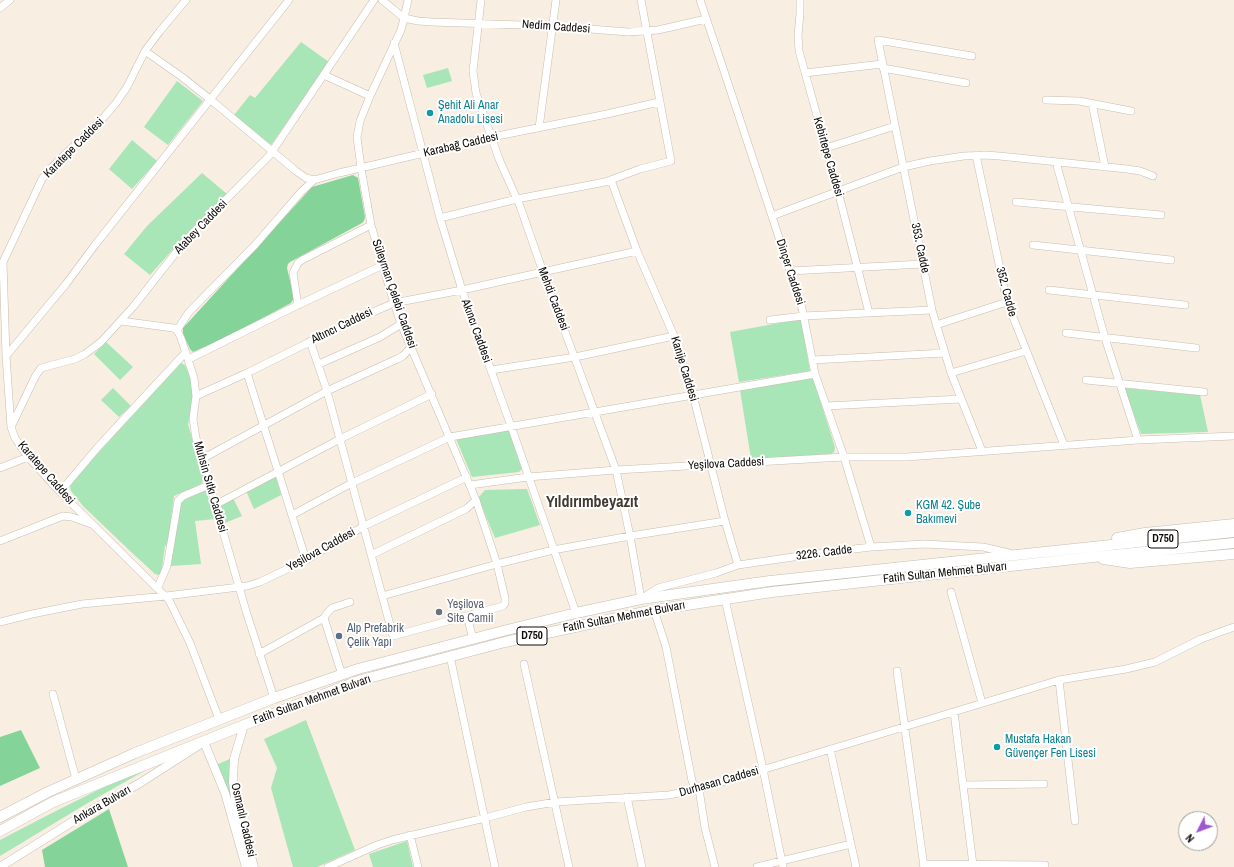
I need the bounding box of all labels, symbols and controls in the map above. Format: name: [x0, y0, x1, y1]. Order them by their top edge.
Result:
street label: Nedim Caddesi: [521, 17, 591, 37]
place label: Şehit Ali Anar Anadolu Lisesi: [438, 99, 503, 127]
marker: Şehit Ali Anar Anadolu Lisesi: [425, 108, 435, 118]
street label: Karatepe Caddesi: [41, 115, 107, 181]
street label: Kebirtepe Caddesi: [810, 116, 846, 198]
street label: Karabağ Caddesi: [422, 129, 500, 161]
street label: Atabey Caddesi: [172, 197, 230, 257]
street label: 353. Cadde: [908, 222, 932, 274]
street label: Dinçer Caddesi: [773, 237, 807, 307]
street label: Süleyman Çelebi Caddesi: [369, 238, 419, 350]
street label: Mehdi Caddesi: [534, 265, 572, 333]
street label: 352. Cadde: [992, 266, 1020, 318]
street label: Akıncı Caddesi: [458, 297, 494, 365]
street label: Altıncı Caddesi: [309, 305, 375, 347]
street label: Kanije Caddesi: [667, 335, 701, 403]
street label: Karatepe Caddesi: [15, 438, 77, 508]
street label: Muhsin Sıtkı Caddesi: [190, 440, 230, 534]
street label: Yeşilova Caddesi: [688, 455, 764, 473]
district label: Yıldırımbeyazıt: [546, 493, 638, 513]
place label: KGM 42. Şube Bakımevi: [916, 499, 981, 527]
marker: KGM 42. Şube Bakımevi: [903, 508, 913, 518]
street label: Yeşilova Caddesi: [284, 525, 358, 575]
road number: D750: [1148, 530, 1178, 548]
street label: 3226. Cadde: [795, 542, 853, 564]
street label: Fatih Sultan Mehmet Bulvarı: [882, 559, 1008, 587]
place label: Yeşilova Site Camii: [447, 598, 493, 626]
street label: Fatih Sultan Mehmet Bulvarı: [562, 598, 686, 636]
marker: Yeşilova Site Camii: [434, 607, 444, 617]
place label: Alp Prefabrik Çelik Yapı: [347, 622, 404, 650]
road number: D750: [517, 627, 547, 645]
marker: Alp Prefabrik Çelik Yapı: [334, 631, 344, 641]
street label: Fatih Sultan Mehmet Bulvarı: [251, 672, 373, 728]
place label: Mustafa Hakan Güvençer Fen Lisesi: [1005, 733, 1096, 761]
marker: Mustafa Hakan Güvençer Fen Lisesi: [992, 742, 1002, 752]
street label: Durhasan Caddesi: [678, 764, 760, 800]
street label: Osmanlı Caddesi: [227, 781, 259, 859]
street label: Ankara Bulvarı: [70, 783, 134, 827]
north arrow: [1178, 811, 1218, 851]
text: N: [1182, 831, 1197, 845]

